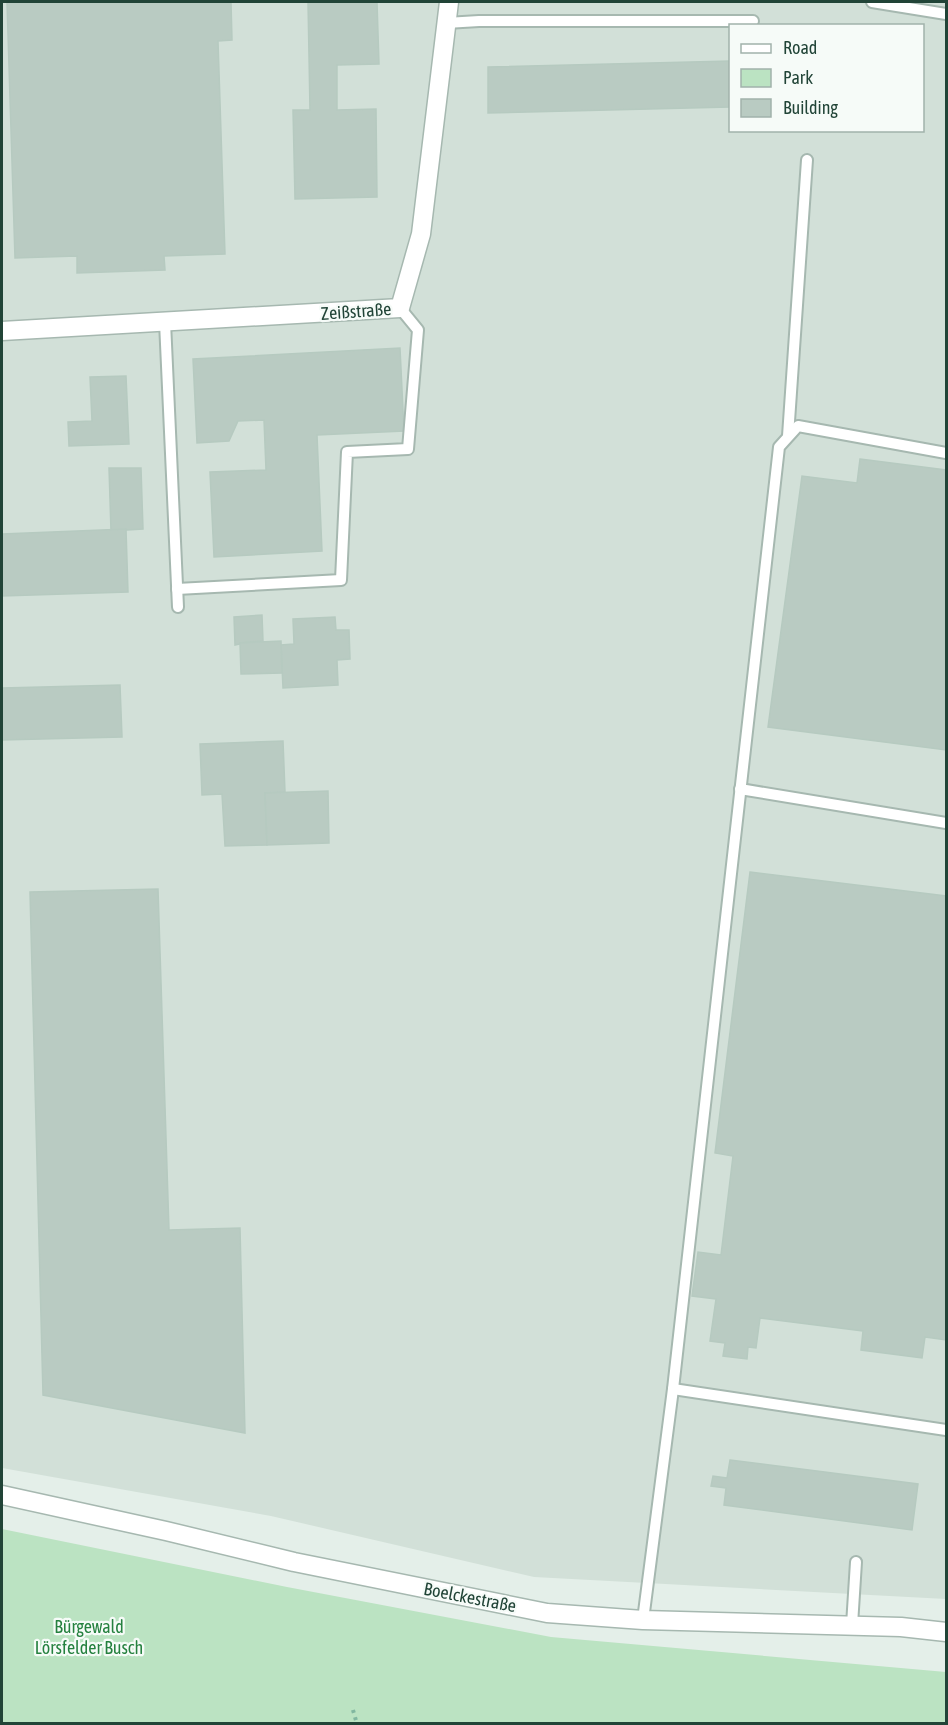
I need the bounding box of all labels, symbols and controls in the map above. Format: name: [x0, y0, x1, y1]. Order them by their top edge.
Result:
legend: [729, 24, 924, 132]
text: Road: [783, 37, 817, 58]
text: Park: [783, 67, 813, 88]
text: Building: [783, 97, 838, 118]
street label: Zeißstraße: [320, 298, 392, 324]
street label: Boelckestraße: [422, 1578, 518, 1616]
park label: Bürgewald Lörsfelder Busch: [35, 1616, 143, 1658]

